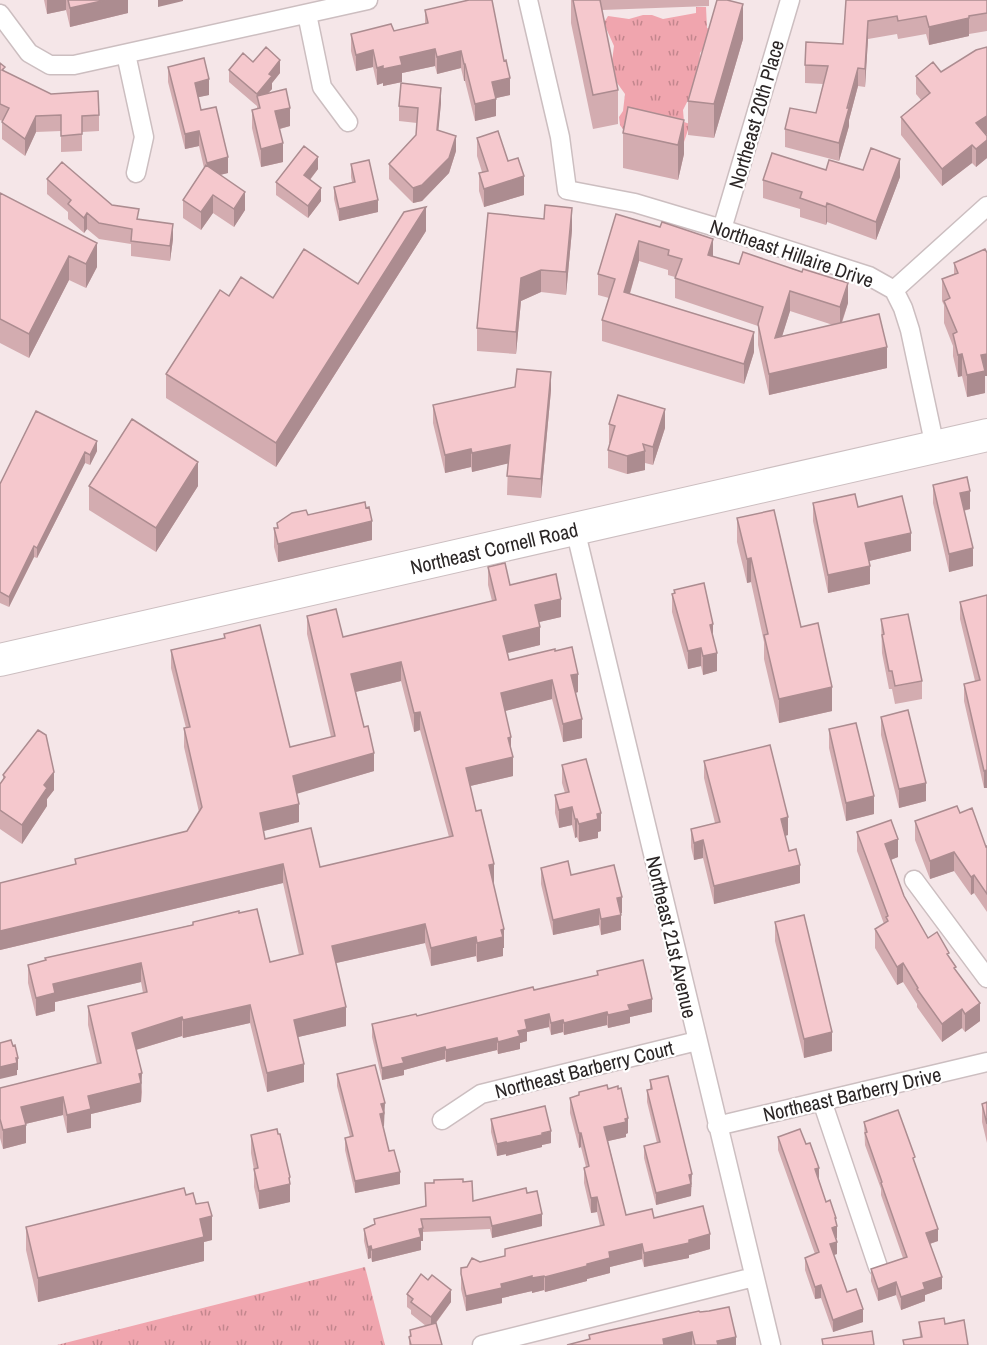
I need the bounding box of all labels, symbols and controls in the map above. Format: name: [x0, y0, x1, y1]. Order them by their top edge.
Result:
street label: Northeast 20th Place: [722, 37, 790, 191]
street label: Northeast Hillaire Drive: [707, 212, 877, 294]
street label: Northeast Cornell Road: [407, 516, 581, 580]
street label: Northeast 21st Avenue: [640, 853, 704, 1021]
street label: Northeast Barberry Court: [492, 1034, 677, 1104]
street label: Northeast Barberry Drive: [760, 1060, 944, 1128]

